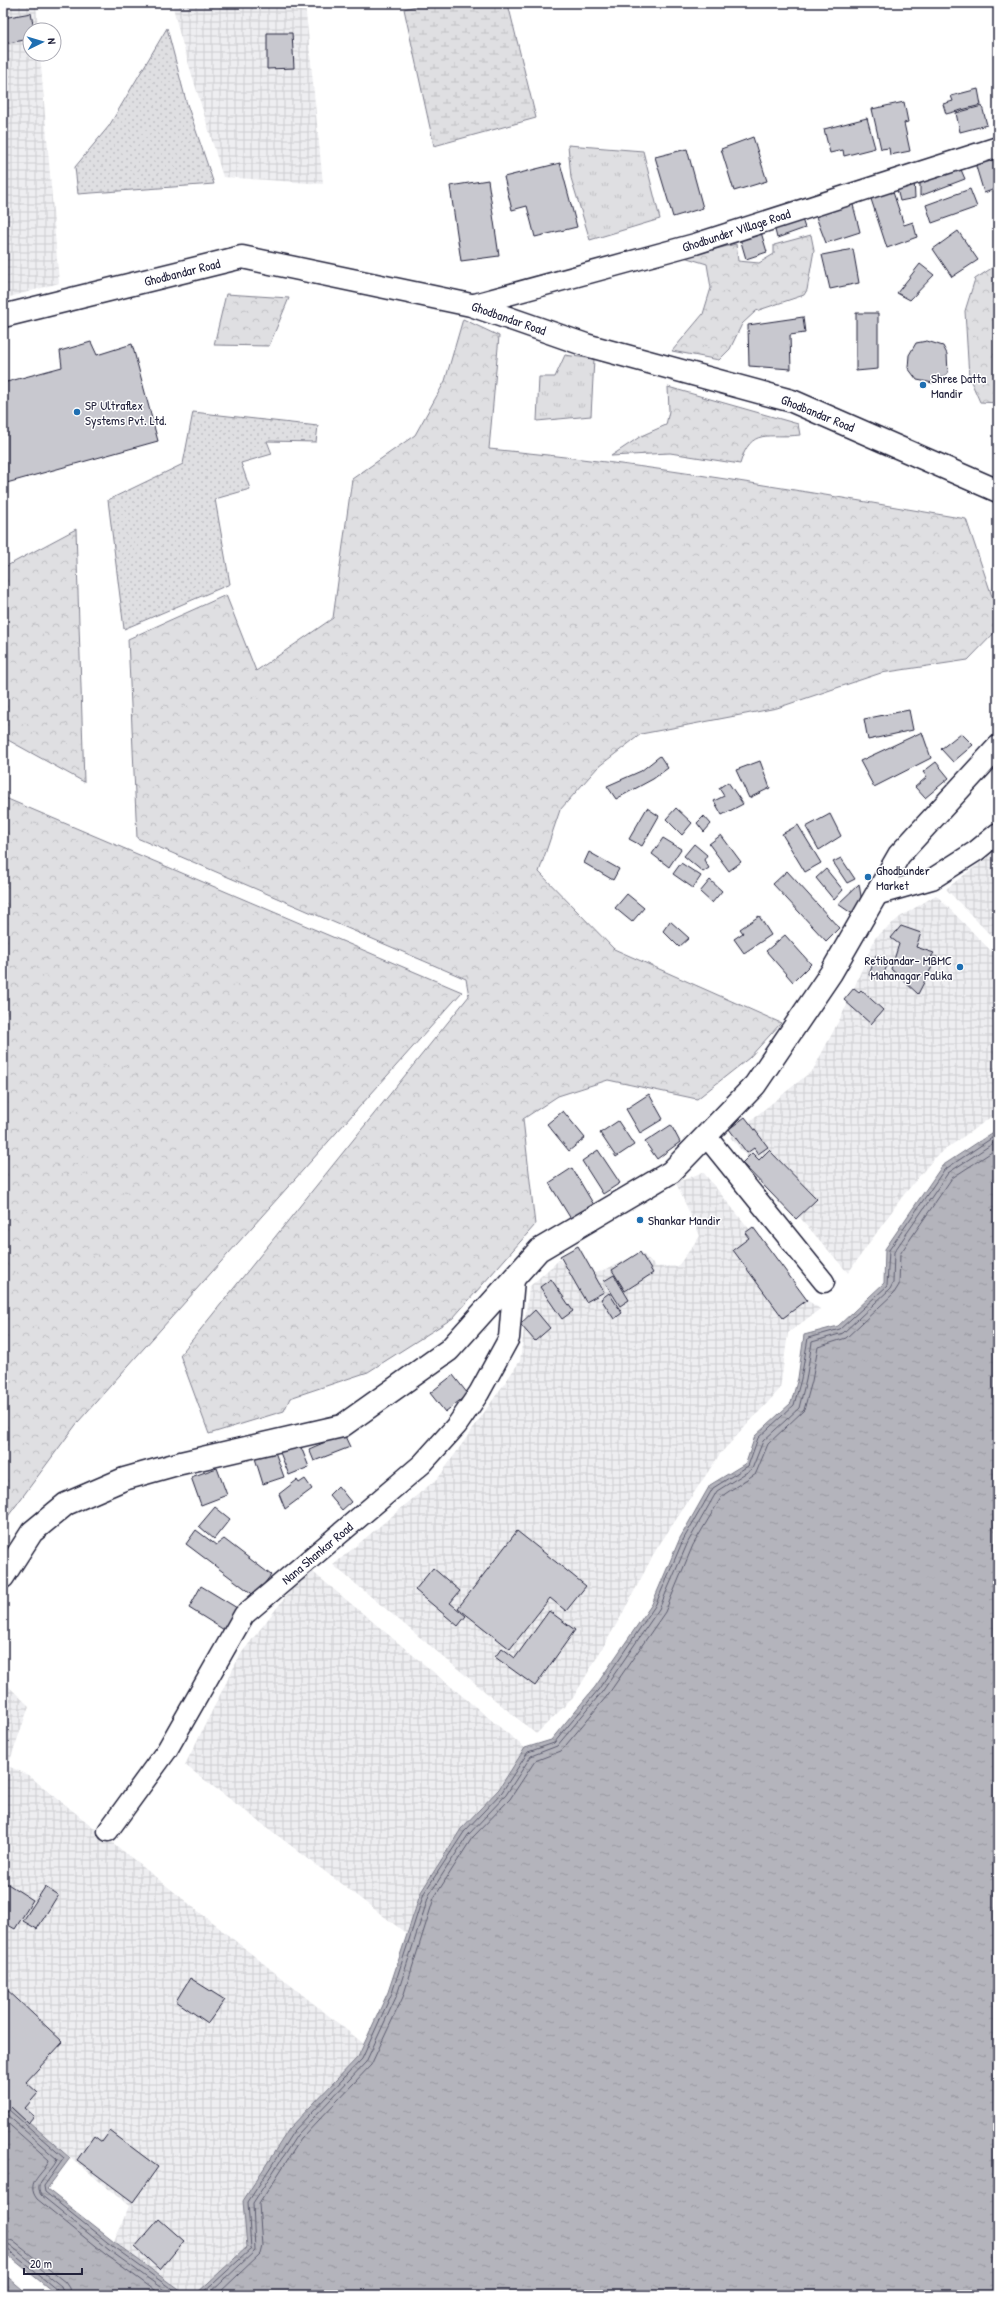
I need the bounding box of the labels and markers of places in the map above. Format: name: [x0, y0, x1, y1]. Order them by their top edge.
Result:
place label: Shree Datta Mandir: [931, 369, 986, 402]
marker: Shree Datta Mandir: [918, 380, 928, 390]
place label: SP Ultraflex Systems Pvt. Ltd.: [85, 396, 167, 429]
marker: SP Ultraflex Systems Pvt. Ltd.: [72, 407, 82, 417]
place label: Ghodbunder Market: [876, 861, 930, 894]
marker: Ghodbunder Market: [863, 872, 873, 882]
place label: Retibandar- MBMC Mahanagar Palika: [865, 951, 952, 984]
marker: Retibandar- MBMC Mahanagar Palika: [955, 962, 965, 972]
place label: Shankar Mandir: [648, 1211, 721, 1229]
marker: Shankar Mandir: [635, 1215, 645, 1225]

